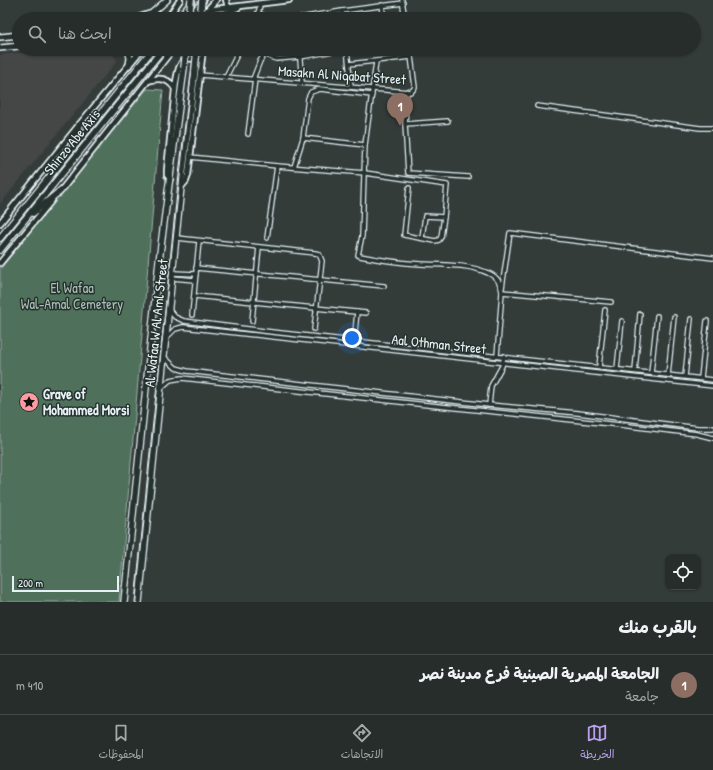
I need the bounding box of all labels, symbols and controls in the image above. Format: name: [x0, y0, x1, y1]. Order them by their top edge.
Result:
search box: [12, 12, 701, 56]
icon: search: [26, 23, 48, 45]
text: ابحث هنا: [58, 23, 112, 44]
street label: Masakn Al Niqabat Street: [277, 61, 407, 89]
pin: 1: [387, 93, 413, 126]
street label: Shinzo Abe Axis: [39, 105, 104, 179]
street label: Al Wafaa W Al Aml Street: [139, 258, 172, 388]
park label: El Wafaa Wal-Amal Cemetery: [21, 278, 123, 314]
your location: [342, 328, 362, 348]
street label: Aal Othman Street: [391, 329, 487, 358]
place label: Grave of Mohammed Morsi: [43, 384, 130, 419]
place icon: Grave of Mohammed Morsi: [18, 391, 40, 413]
map controls: [665, 554, 701, 590]
button: locate: [665, 554, 701, 590]
scale bar: [12, 574, 119, 593]
text: 200 m: [18, 576, 43, 590]
text: بالقرب منك: [619, 615, 697, 638]
text: الجامعة المصرية الصينية فرع مدينة نصر: [420, 663, 659, 684]
text: 410 m: [16, 676, 43, 694]
text: 1: [682, 676, 686, 694]
text: جامعة: [625, 687, 659, 705]
tab: المحفوظات: [99, 722, 144, 764]
tab: الاتجاهات: [341, 722, 383, 764]
tab: الخريطة: [580, 722, 615, 764]

